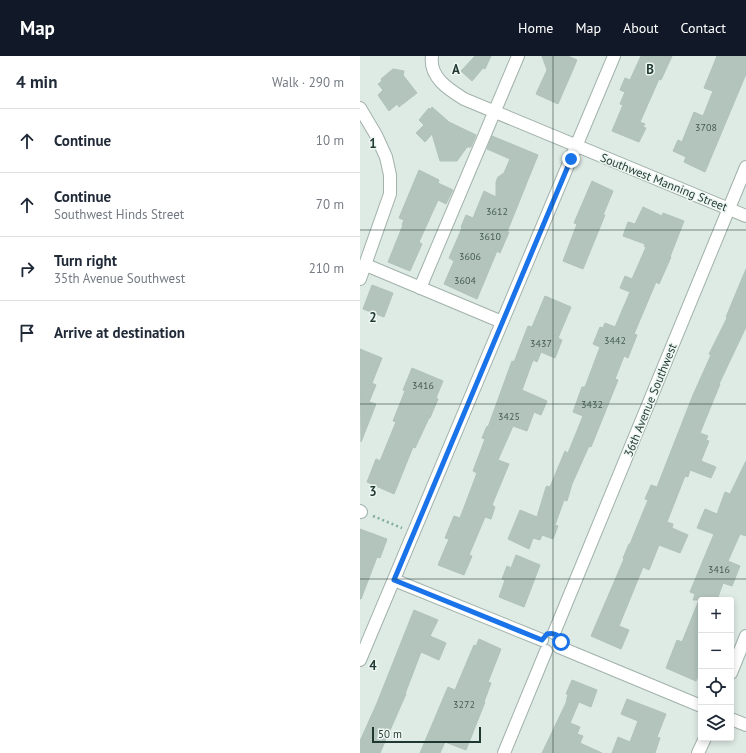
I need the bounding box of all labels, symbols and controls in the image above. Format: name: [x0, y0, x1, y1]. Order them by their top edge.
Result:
text: Map: [20, 16, 55, 40]
text: Home: [518, 19, 553, 37]
text: Map: [575, 19, 601, 37]
text: About: [623, 19, 659, 37]
text: Contact: [681, 19, 726, 37]
text: A: [452, 61, 460, 78]
text: B: [646, 61, 654, 78]
text: 4 min: [16, 71, 57, 93]
text: Walk · 290 m: [272, 74, 344, 91]
house number: 3708: [695, 121, 717, 134]
icon: ahead: [16, 130, 38, 152]
text: Continue: [54, 131, 111, 150]
text: 10 m: [316, 132, 344, 149]
text: 1: [369, 135, 377, 152]
route end: [562, 150, 580, 168]
street label: Southwest Manning Street: [598, 150, 730, 214]
text: Continue: [54, 187, 111, 206]
icon: ahead: [16, 194, 38, 216]
text: 70 m: [316, 196, 344, 213]
house number: 3612: [486, 205, 508, 218]
text: Southwest Hinds Street: [54, 206, 184, 223]
house number: 3610: [479, 230, 501, 243]
house number: 3606: [459, 250, 481, 263]
text: Turn right: [54, 251, 117, 270]
icon: right: [16, 258, 38, 280]
text: 210 m: [309, 260, 344, 277]
text: 35th Avenue Southwest: [54, 270, 185, 287]
house number: 3604: [454, 274, 476, 287]
text: 2: [369, 309, 377, 326]
icon: arrive: [16, 322, 38, 344]
text: Arrive at destination: [54, 323, 185, 342]
house number: 3442: [604, 334, 626, 347]
house number: 3437: [530, 337, 552, 350]
street label: 36th Avenue Southwest: [620, 341, 680, 459]
house number: 3416: [412, 379, 434, 392]
house number: 3432: [581, 398, 603, 411]
house number: 3425: [498, 410, 520, 423]
text: 3: [369, 483, 377, 500]
house number: 3416: [708, 563, 730, 576]
map controls: [698, 597, 734, 741]
button: +: [698, 597, 734, 633]
route start: [552, 633, 570, 651]
button: −: [698, 633, 734, 669]
text: 4: [369, 657, 377, 674]
button: locate: [698, 669, 734, 705]
house number: 3272: [453, 698, 475, 711]
button: layers: [698, 705, 734, 741]
scale bar: [372, 725, 481, 744]
text: 50 m: [378, 727, 402, 741]

